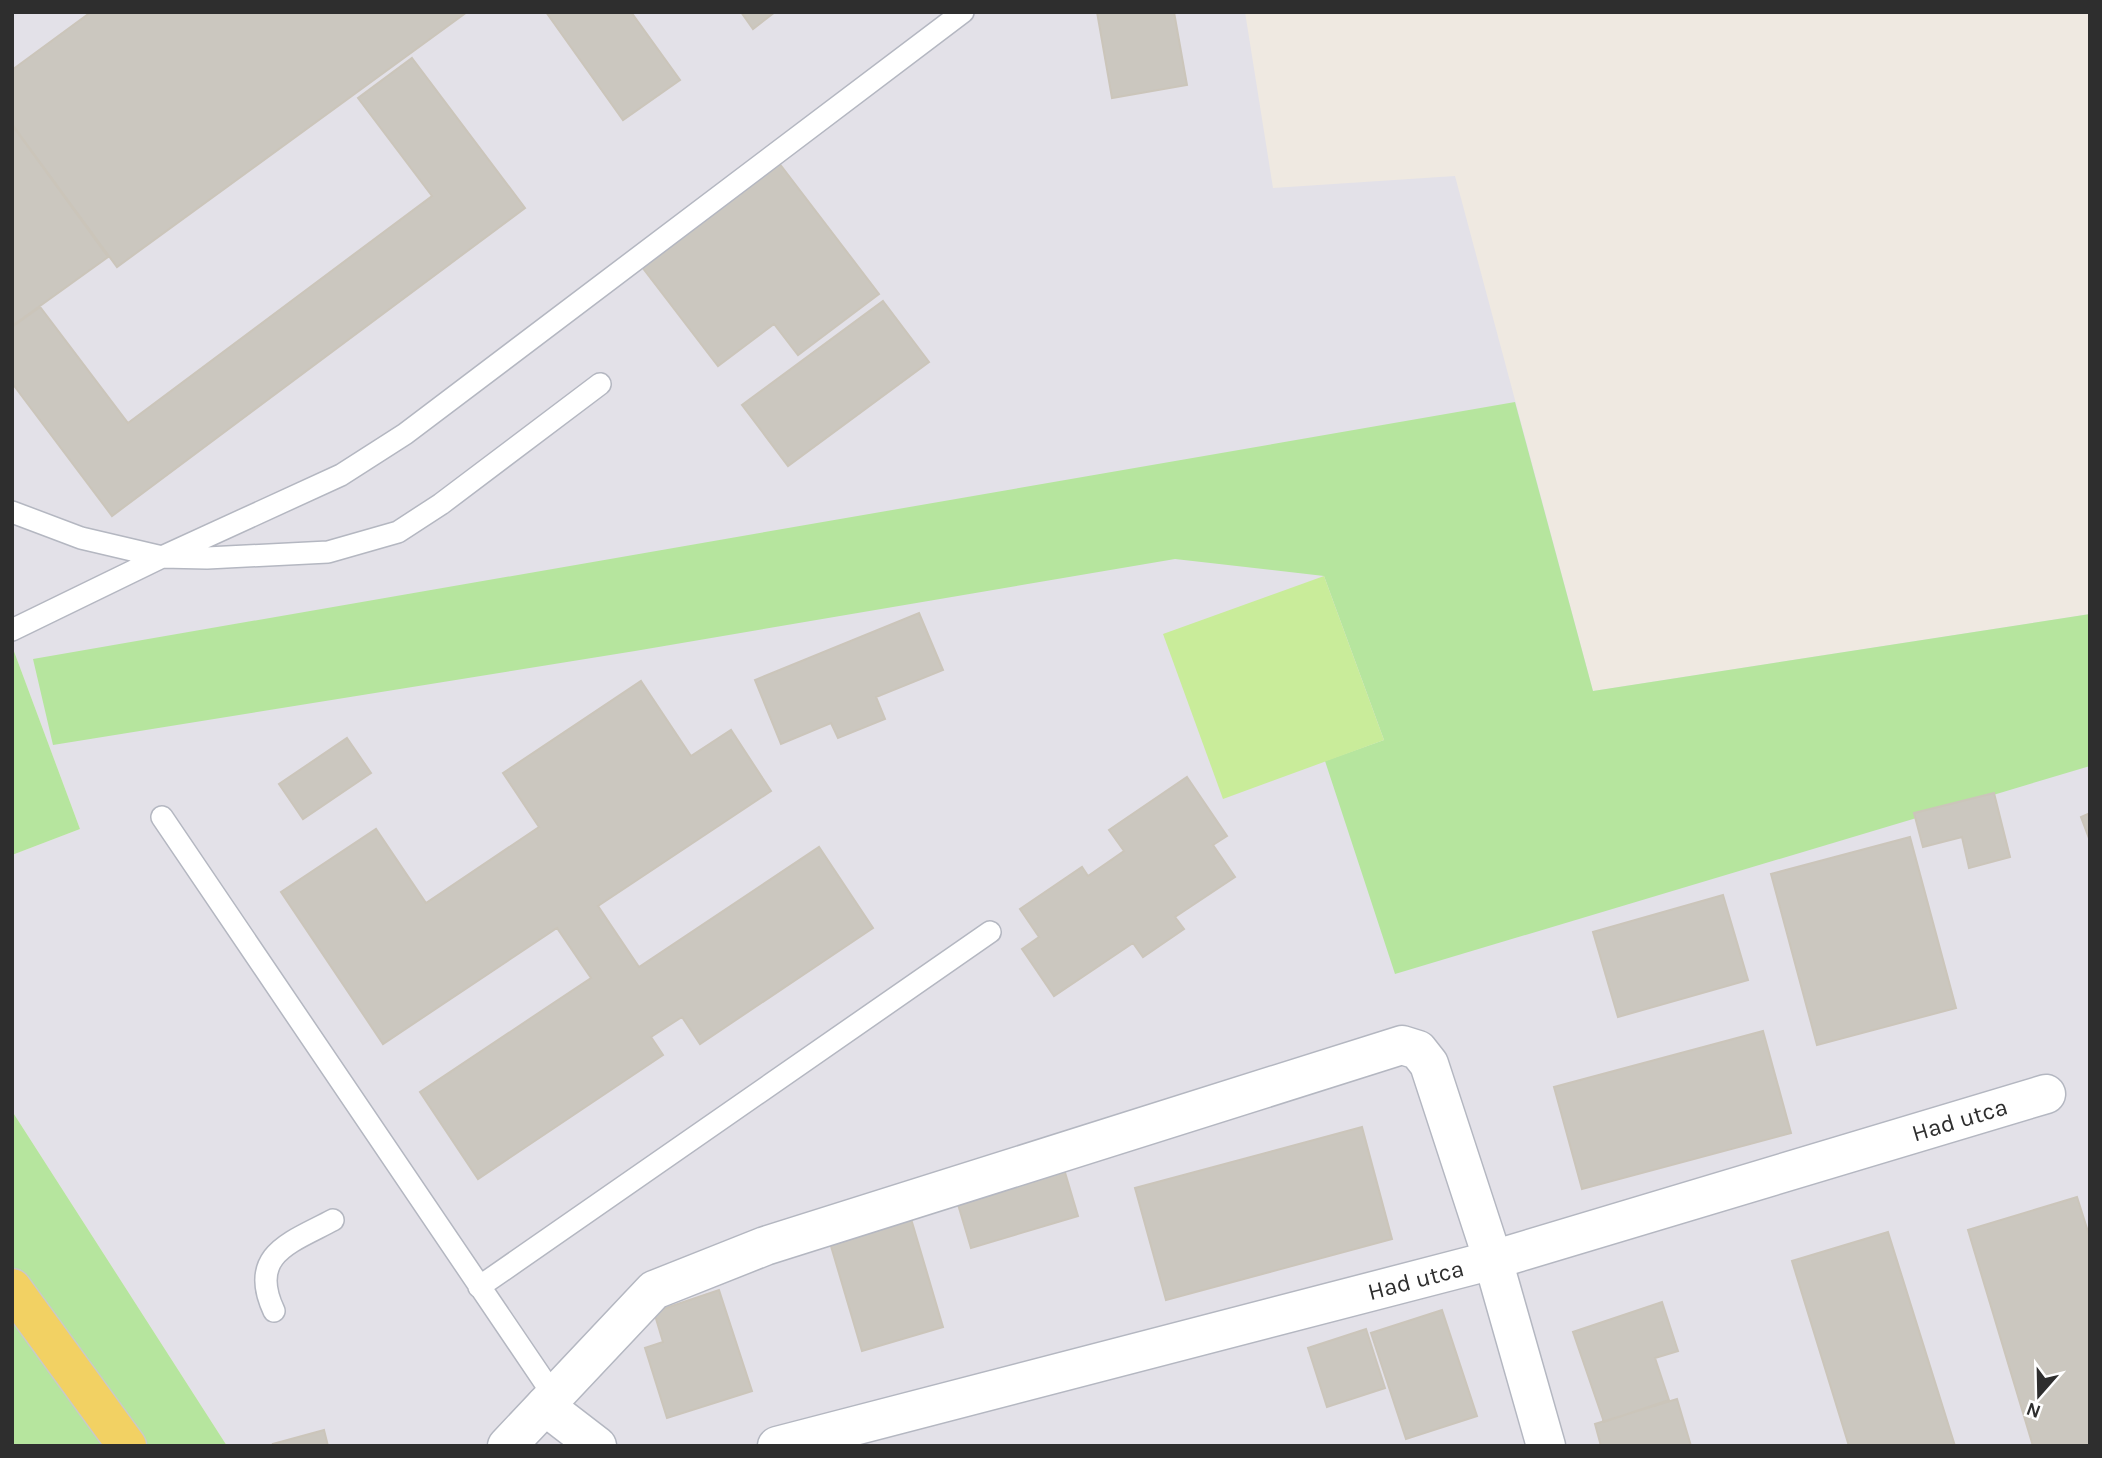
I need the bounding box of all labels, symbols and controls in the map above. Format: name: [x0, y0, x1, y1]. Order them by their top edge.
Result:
street label: Had utca: [1909, 1092, 2011, 1147]
street label: Had utca: [1365, 1254, 1467, 1306]
north arrow: [2004, 1360, 2074, 1430]
text: N: [2023, 1397, 2044, 1423]

